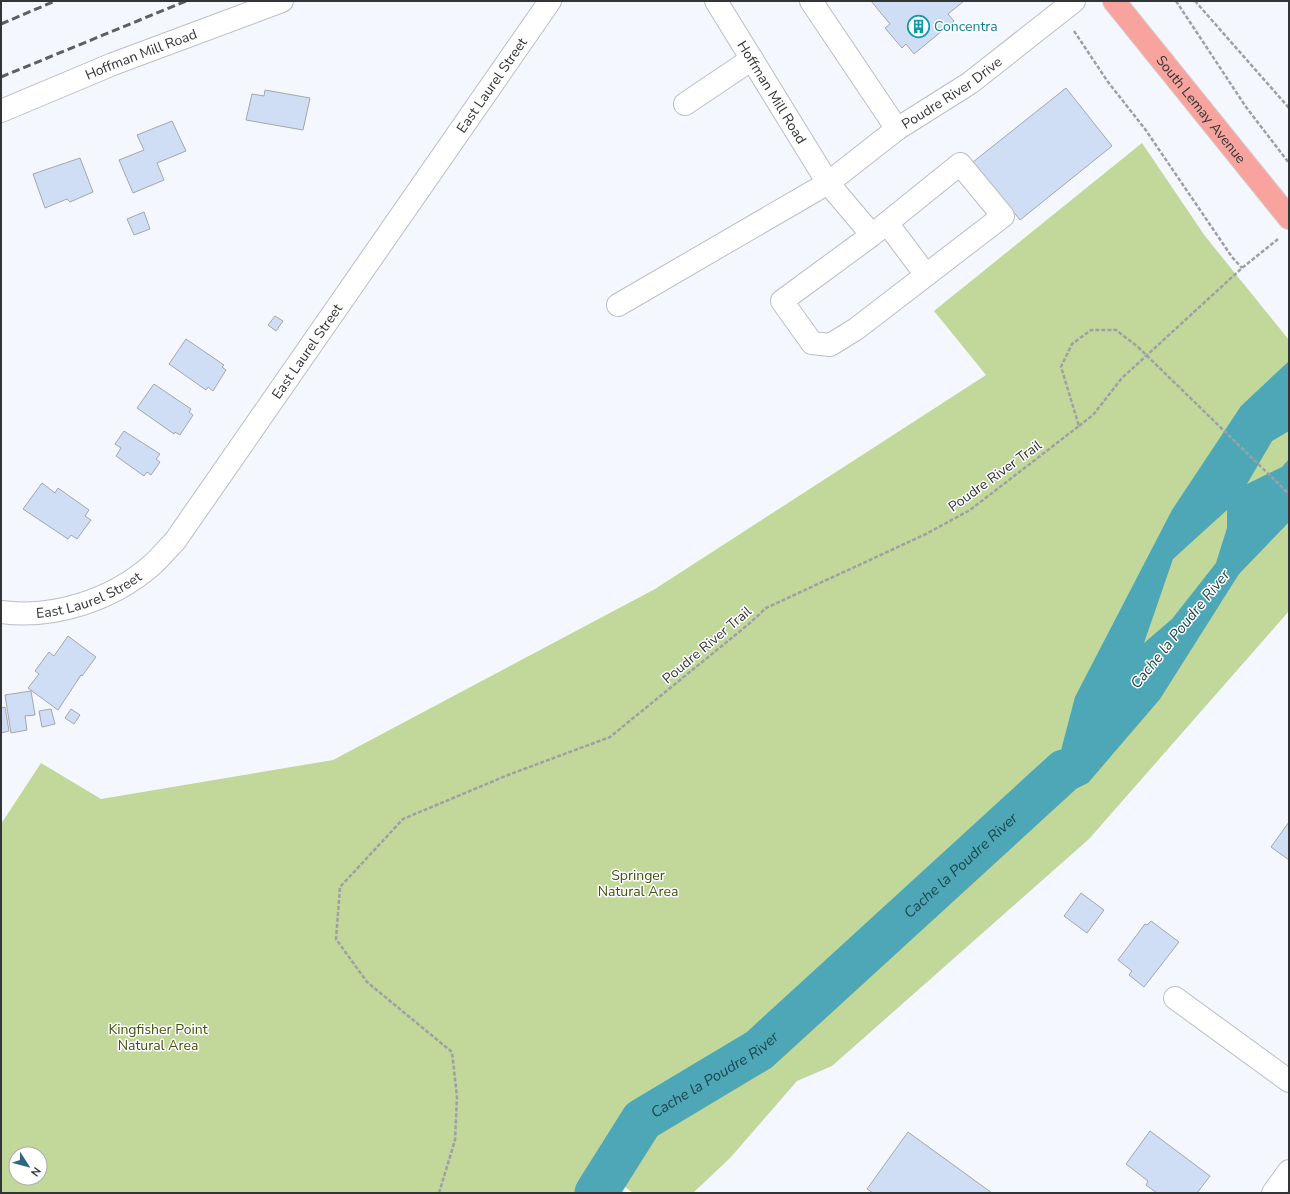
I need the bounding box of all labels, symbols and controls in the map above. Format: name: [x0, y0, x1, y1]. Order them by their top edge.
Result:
building icon: Concentra: [905, 13, 931, 39]
place label: Concentra: [934, 17, 998, 36]
street label: Hoffman Mill Road: [82, 24, 199, 84]
street label: East Laurel Street: [452, 34, 531, 136]
street label: Hoffman Mill Road: [733, 37, 811, 147]
street label: South Lemay Avenue: [1152, 51, 1251, 167]
street label: Poudre River Drive: [898, 52, 1006, 133]
street label: East Laurel Street: [267, 300, 347, 403]
street label: Poudre River Trail: [944, 435, 1046, 516]
water label: Cache la Poudre River: [1126, 565, 1235, 693]
street label: East Laurel Street: [35, 567, 145, 622]
street label: Poudre River Trail: [658, 601, 756, 688]
water label: Cache la Poudre River: [899, 808, 1022, 923]
park label: Springer Natural Area: [598, 866, 678, 901]
park label: Kingfisher Point Natural Area: [108, 1020, 208, 1055]
water label: Cache la Poudre River: [647, 1027, 783, 1122]
north arrow: [8, 1146, 48, 1186]
text: N: [27, 1164, 44, 1179]

